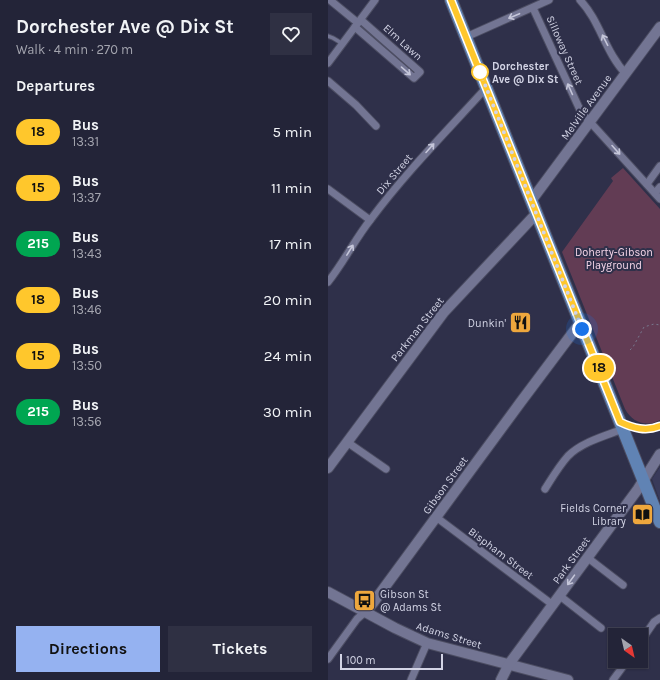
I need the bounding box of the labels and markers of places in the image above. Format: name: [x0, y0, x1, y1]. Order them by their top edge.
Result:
place label: Dorchester Ave @ Dix St: [492, 60, 559, 86]
marker: Dorchester Ave @ Dix St: [471, 63, 489, 81]
restaurant icon: Dunkin': [508, 310, 534, 336]
place label: Dunkin': [468, 317, 507, 330]
library icon: Fields Corner Library: [629, 501, 655, 527]
place label: Fields Corner Library: [560, 502, 626, 528]
bus stop icon: Gibson St @ Adams St: [351, 587, 377, 613]
place label: Gibson St @ Adams St: [380, 588, 441, 614]

